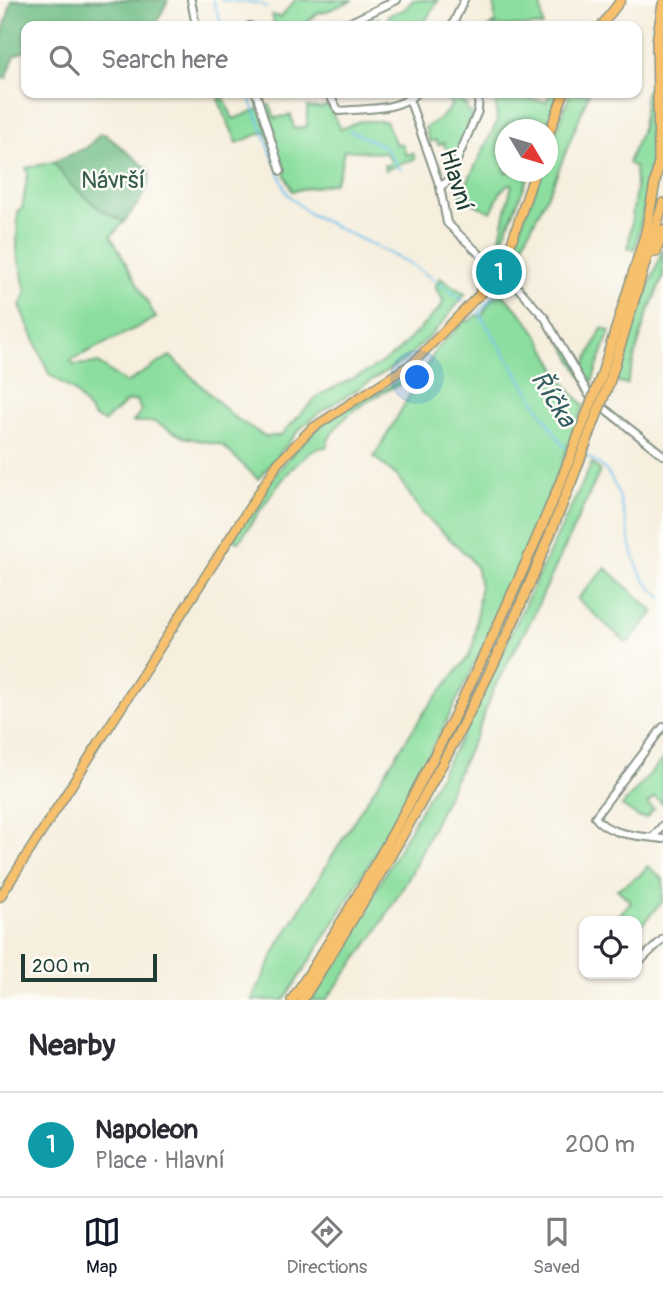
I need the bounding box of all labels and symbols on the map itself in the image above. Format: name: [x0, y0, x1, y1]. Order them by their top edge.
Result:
north arrow: [495, 119, 558, 182]
street label: Hlavní: [433, 146, 479, 214]
park label: Návrší: [81, 166, 145, 195]
pin: 1: [476, 246, 522, 298]
your location: [400, 360, 434, 394]
water label: Říčka: [523, 364, 584, 435]
scale bar: [21, 951, 158, 983]

